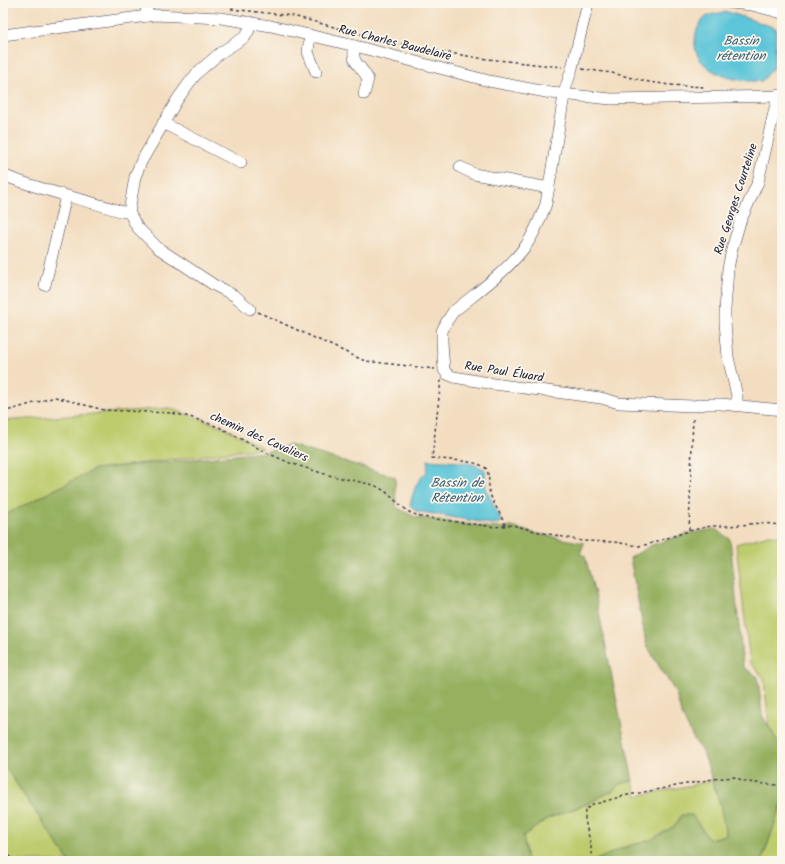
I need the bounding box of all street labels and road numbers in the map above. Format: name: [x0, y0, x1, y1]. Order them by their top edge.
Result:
street label: Rue Charles Baudelaire: [337, 20, 454, 66]
street label: Rue Georges Courteline: [709, 140, 763, 257]
street label: Rue Paul Éluard: [463, 356, 546, 388]
street label: chemin des Cavaliers: [207, 407, 311, 467]

